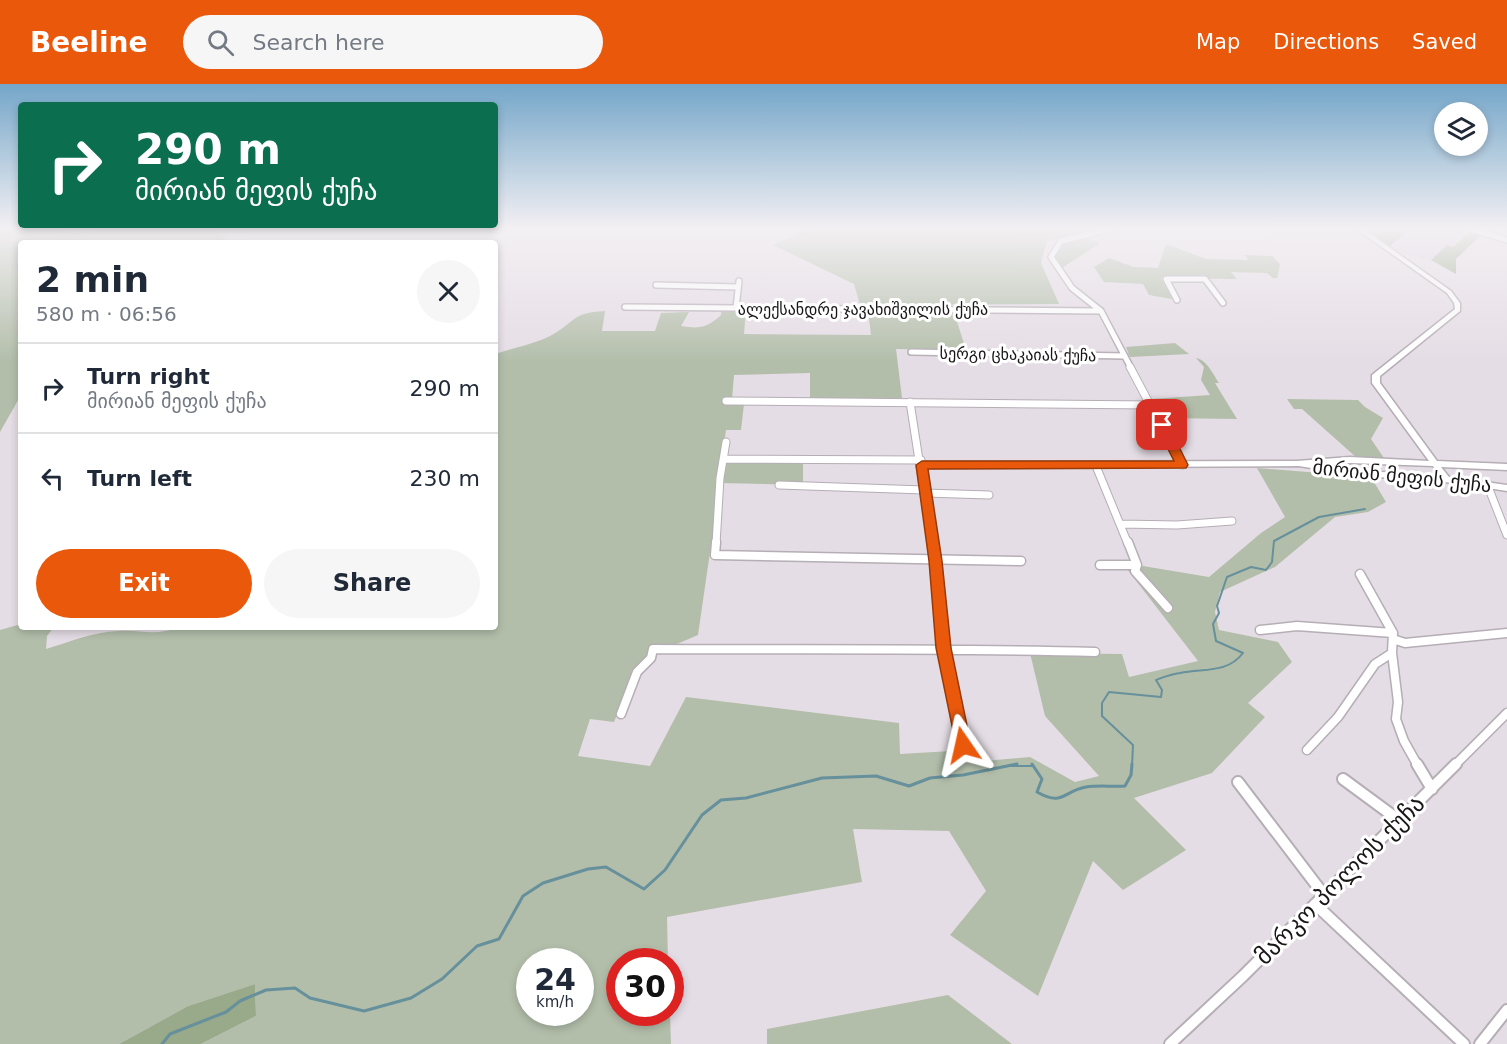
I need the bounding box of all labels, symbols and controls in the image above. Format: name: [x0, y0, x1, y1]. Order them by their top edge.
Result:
search box: [183, 15, 603, 69]
text: Beeline: [30, 26, 147, 59]
icon: search: [204, 26, 237, 59]
text: Search here: [252, 30, 385, 55]
text: Map: [1196, 30, 1240, 54]
text: Directions: [1273, 30, 1379, 54]
text: Saved: [1412, 30, 1477, 54]
map controls: [1434, 102, 1488, 156]
button: layers: [1434, 102, 1488, 156]
text: 290 m: [135, 125, 281, 174]
icon: right: [36, 126, 114, 204]
text: მირიან მეფის ქუჩა: [135, 175, 377, 206]
text: 2 min: [36, 259, 149, 300]
button: close: [417, 260, 480, 323]
street label: ალექსანდრე ჯავახიშვილის ქუჩა: [738, 300, 988, 319]
text: 580 m · 06:56: [36, 302, 177, 326]
street label: სერგი ცხაკაიას ქუჩა: [939, 344, 1096, 365]
text: Turn right: [87, 364, 210, 389]
icon: right: [36, 372, 69, 405]
text: 290 m: [410, 376, 480, 401]
text: მირიან მეფის ქუჩა: [87, 389, 267, 413]
pin: [1136, 399, 1187, 450]
icon: arrive: [1145, 408, 1178, 441]
street label: მირიან მეფის ქუჩა: [1311, 455, 1493, 497]
icon: left: [36, 462, 69, 495]
text: Turn left: [87, 466, 192, 491]
text: 230 m: [410, 466, 480, 491]
button: Exit: [36, 549, 252, 618]
button: Share: [264, 549, 480, 618]
position arrow: [931, 713, 995, 777]
street label: მარკო პოლოს ქუჩა: [1250, 790, 1430, 970]
speed limit sign: 30: [606, 948, 684, 1026]
text: 24: [534, 962, 576, 997]
text: km/h: [536, 993, 574, 1011]

